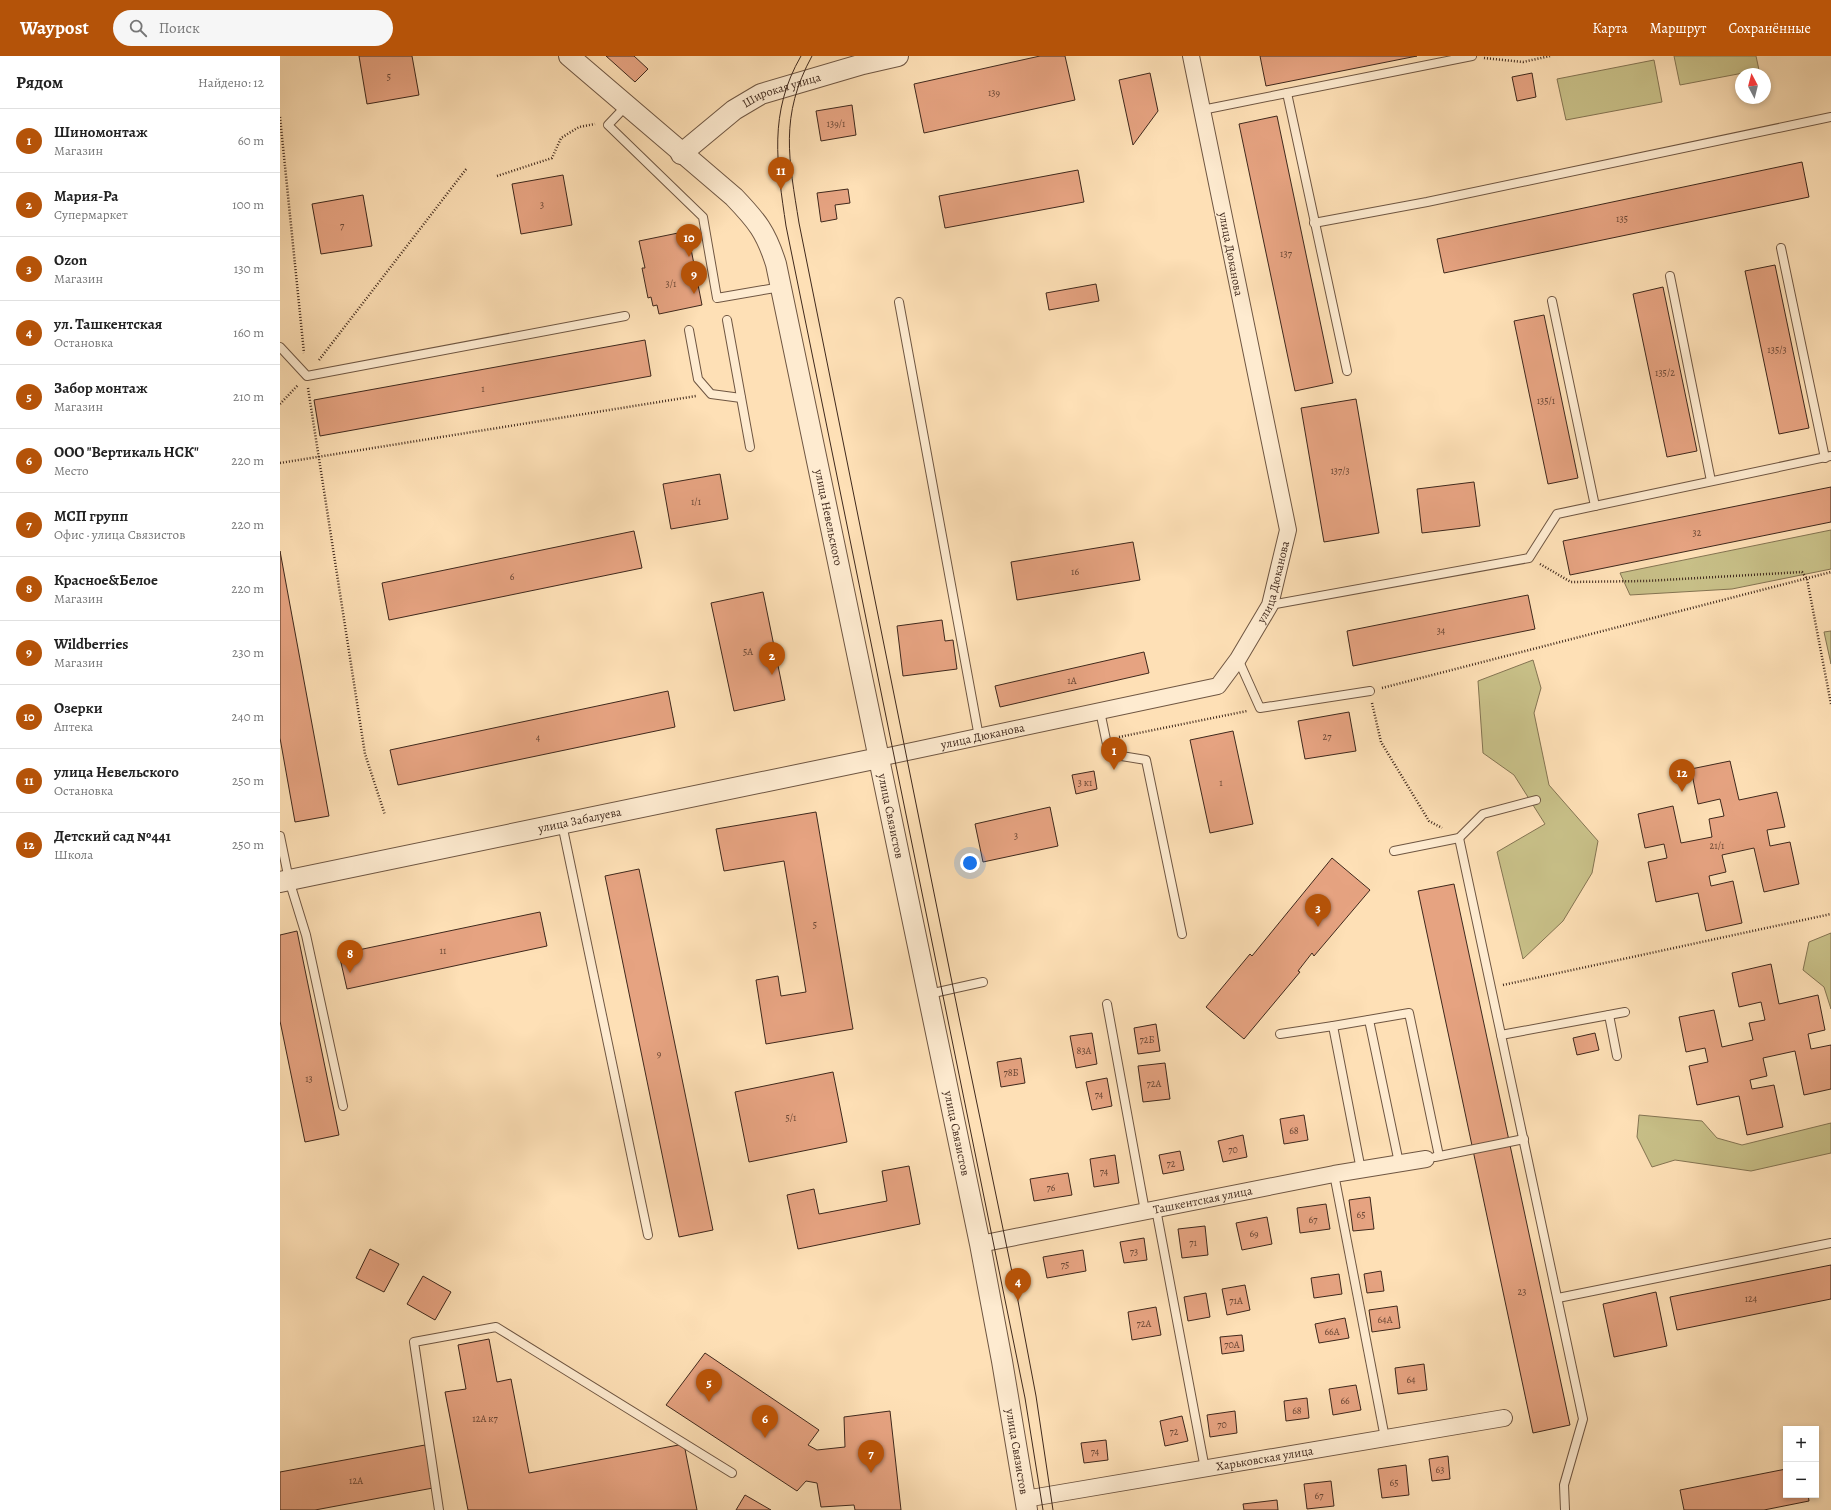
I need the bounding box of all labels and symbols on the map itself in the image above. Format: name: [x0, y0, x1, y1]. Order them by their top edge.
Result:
north arrow: [1735, 68, 1771, 104]
street label: Широкая улица: [739, 69, 823, 111]
house number: 5: [387, 70, 391, 83]
house number: 139: [988, 86, 1001, 99]
house number: 139/1: [827, 117, 846, 130]
pin: 11: [768, 157, 794, 190]
house number: 3: [540, 198, 544, 211]
street label: улица Дюканова: [1215, 210, 1247, 298]
house number: 135: [1616, 212, 1628, 225]
house number: 7: [340, 219, 345, 232]
pin: 10: [676, 224, 702, 257]
house number: 137: [1280, 247, 1293, 260]
pin: 9: [681, 261, 707, 294]
house number: 3/1: [666, 277, 677, 290]
house number: 135/3: [1767, 343, 1787, 356]
house number: 135/2: [1655, 366, 1675, 379]
house number: 1: [481, 382, 485, 395]
house number: 135/1: [1537, 394, 1556, 407]
house number: 137/3: [1330, 464, 1350, 477]
street label: улица Невельского: [811, 467, 847, 567]
house number: 1/1: [691, 495, 702, 508]
house number: 32: [1693, 526, 1702, 539]
street label: улица Дюканова: [1253, 539, 1293, 627]
house number: 16: [1071, 565, 1079, 578]
house number: 6: [510, 570, 515, 583]
house number: 34: [1437, 624, 1446, 637]
pin: 2: [759, 642, 785, 675]
house number: 5А: [743, 645, 753, 658]
house number: 1А: [1067, 674, 1077, 687]
street label: улица Дюканова: [938, 719, 1027, 753]
house number: 27: [1323, 730, 1332, 743]
house number: 4: [536, 731, 541, 744]
pin: 1: [1101, 737, 1127, 770]
pin: 12: [1669, 759, 1695, 792]
street label: улица Связистов: [874, 771, 908, 860]
house number: 3 к1: [1078, 776, 1093, 789]
house number: 1: [1219, 776, 1223, 789]
street label: улица Забалуева: [536, 803, 623, 837]
house number: 3: [1014, 829, 1018, 842]
house number: 21/1: [1710, 839, 1725, 852]
your location: [960, 853, 980, 873]
pin: 3: [1305, 894, 1331, 927]
house number: 5: [813, 918, 817, 931]
pin: 8: [337, 940, 363, 973]
house number: 11: [440, 944, 447, 957]
house number: 72Б: [1140, 1033, 1154, 1046]
house number: 83А: [1077, 1044, 1092, 1057]
house number: 9: [657, 1047, 662, 1060]
house number: 78Б: [1003, 1066, 1019, 1079]
house number: 13: [305, 1072, 313, 1085]
house number: 72А: [1147, 1077, 1162, 1090]
street label: улица Связистов: [940, 1088, 974, 1177]
house number: 74: [1095, 1088, 1104, 1101]
house number: 5/1: [785, 1111, 797, 1124]
house number: 68: [1289, 1124, 1299, 1137]
house number: 70: [1228, 1143, 1238, 1156]
house number: 72: [1167, 1157, 1176, 1170]
house number: 74: [1100, 1165, 1109, 1178]
house number: 76: [1047, 1181, 1056, 1194]
street label: Ташкентская улица: [1152, 1182, 1254, 1218]
house number: 65: [1357, 1208, 1365, 1221]
house number: 67: [1309, 1213, 1318, 1226]
house number: 69: [1249, 1227, 1259, 1240]
house number: 71: [1189, 1236, 1197, 1249]
house number: 73: [1130, 1245, 1138, 1258]
house number: 75: [1061, 1258, 1069, 1271]
pin: 4: [1005, 1268, 1031, 1301]
house number: 23: [1518, 1285, 1526, 1298]
house number: 124: [1745, 1292, 1758, 1305]
house number: 71А: [1229, 1294, 1243, 1307]
house number: 64А: [1378, 1313, 1393, 1326]
house number: 72А: [1137, 1317, 1152, 1330]
house number: 66А: [1324, 1325, 1340, 1338]
house number: 70А: [1224, 1338, 1240, 1351]
pin: 5: [696, 1369, 722, 1402]
house number: 64: [1406, 1373, 1416, 1386]
house number: 66: [1340, 1394, 1350, 1407]
house number: 68: [1292, 1404, 1302, 1417]
pin: 6: [752, 1405, 778, 1438]
street label: улица Связистов: [1002, 1407, 1032, 1496]
house number: 12А к7: [472, 1412, 498, 1425]
house number: 70: [1217, 1418, 1227, 1431]
house number: 72: [1170, 1425, 1179, 1438]
pin: 7: [858, 1440, 884, 1473]
street label: Харьковская улица: [1215, 1442, 1315, 1475]
house number: 74: [1091, 1445, 1100, 1458]
house number: 63: [1436, 1463, 1444, 1476]
house number: 12А: [349, 1474, 363, 1487]
house number: 65: [1390, 1476, 1398, 1489]
house number: 67: [1315, 1489, 1324, 1502]

